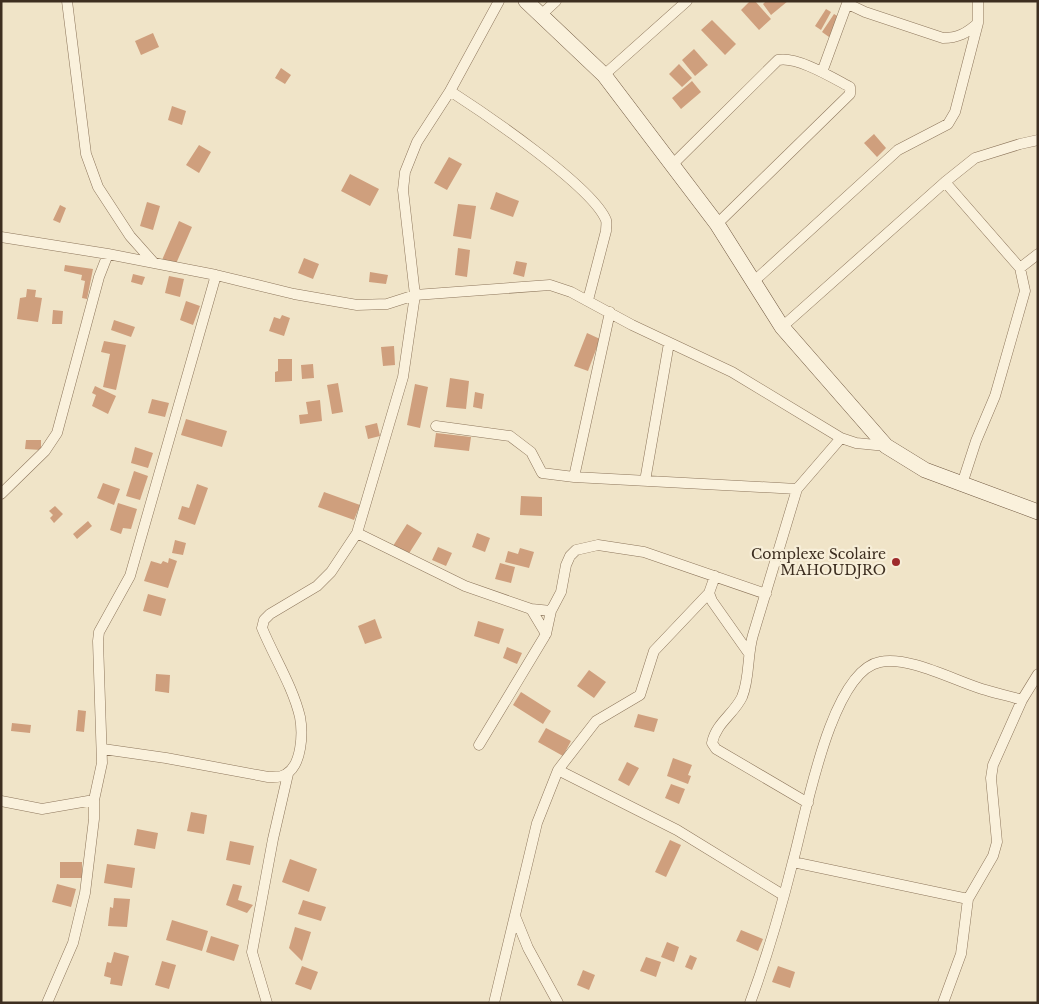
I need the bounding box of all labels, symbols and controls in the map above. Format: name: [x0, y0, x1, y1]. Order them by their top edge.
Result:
place label: Complexe Scolaire MAHOUDJRO: [751, 545, 886, 579]
marker: Complexe Scolaire MAHOUDJRO: [890, 556, 902, 568]

